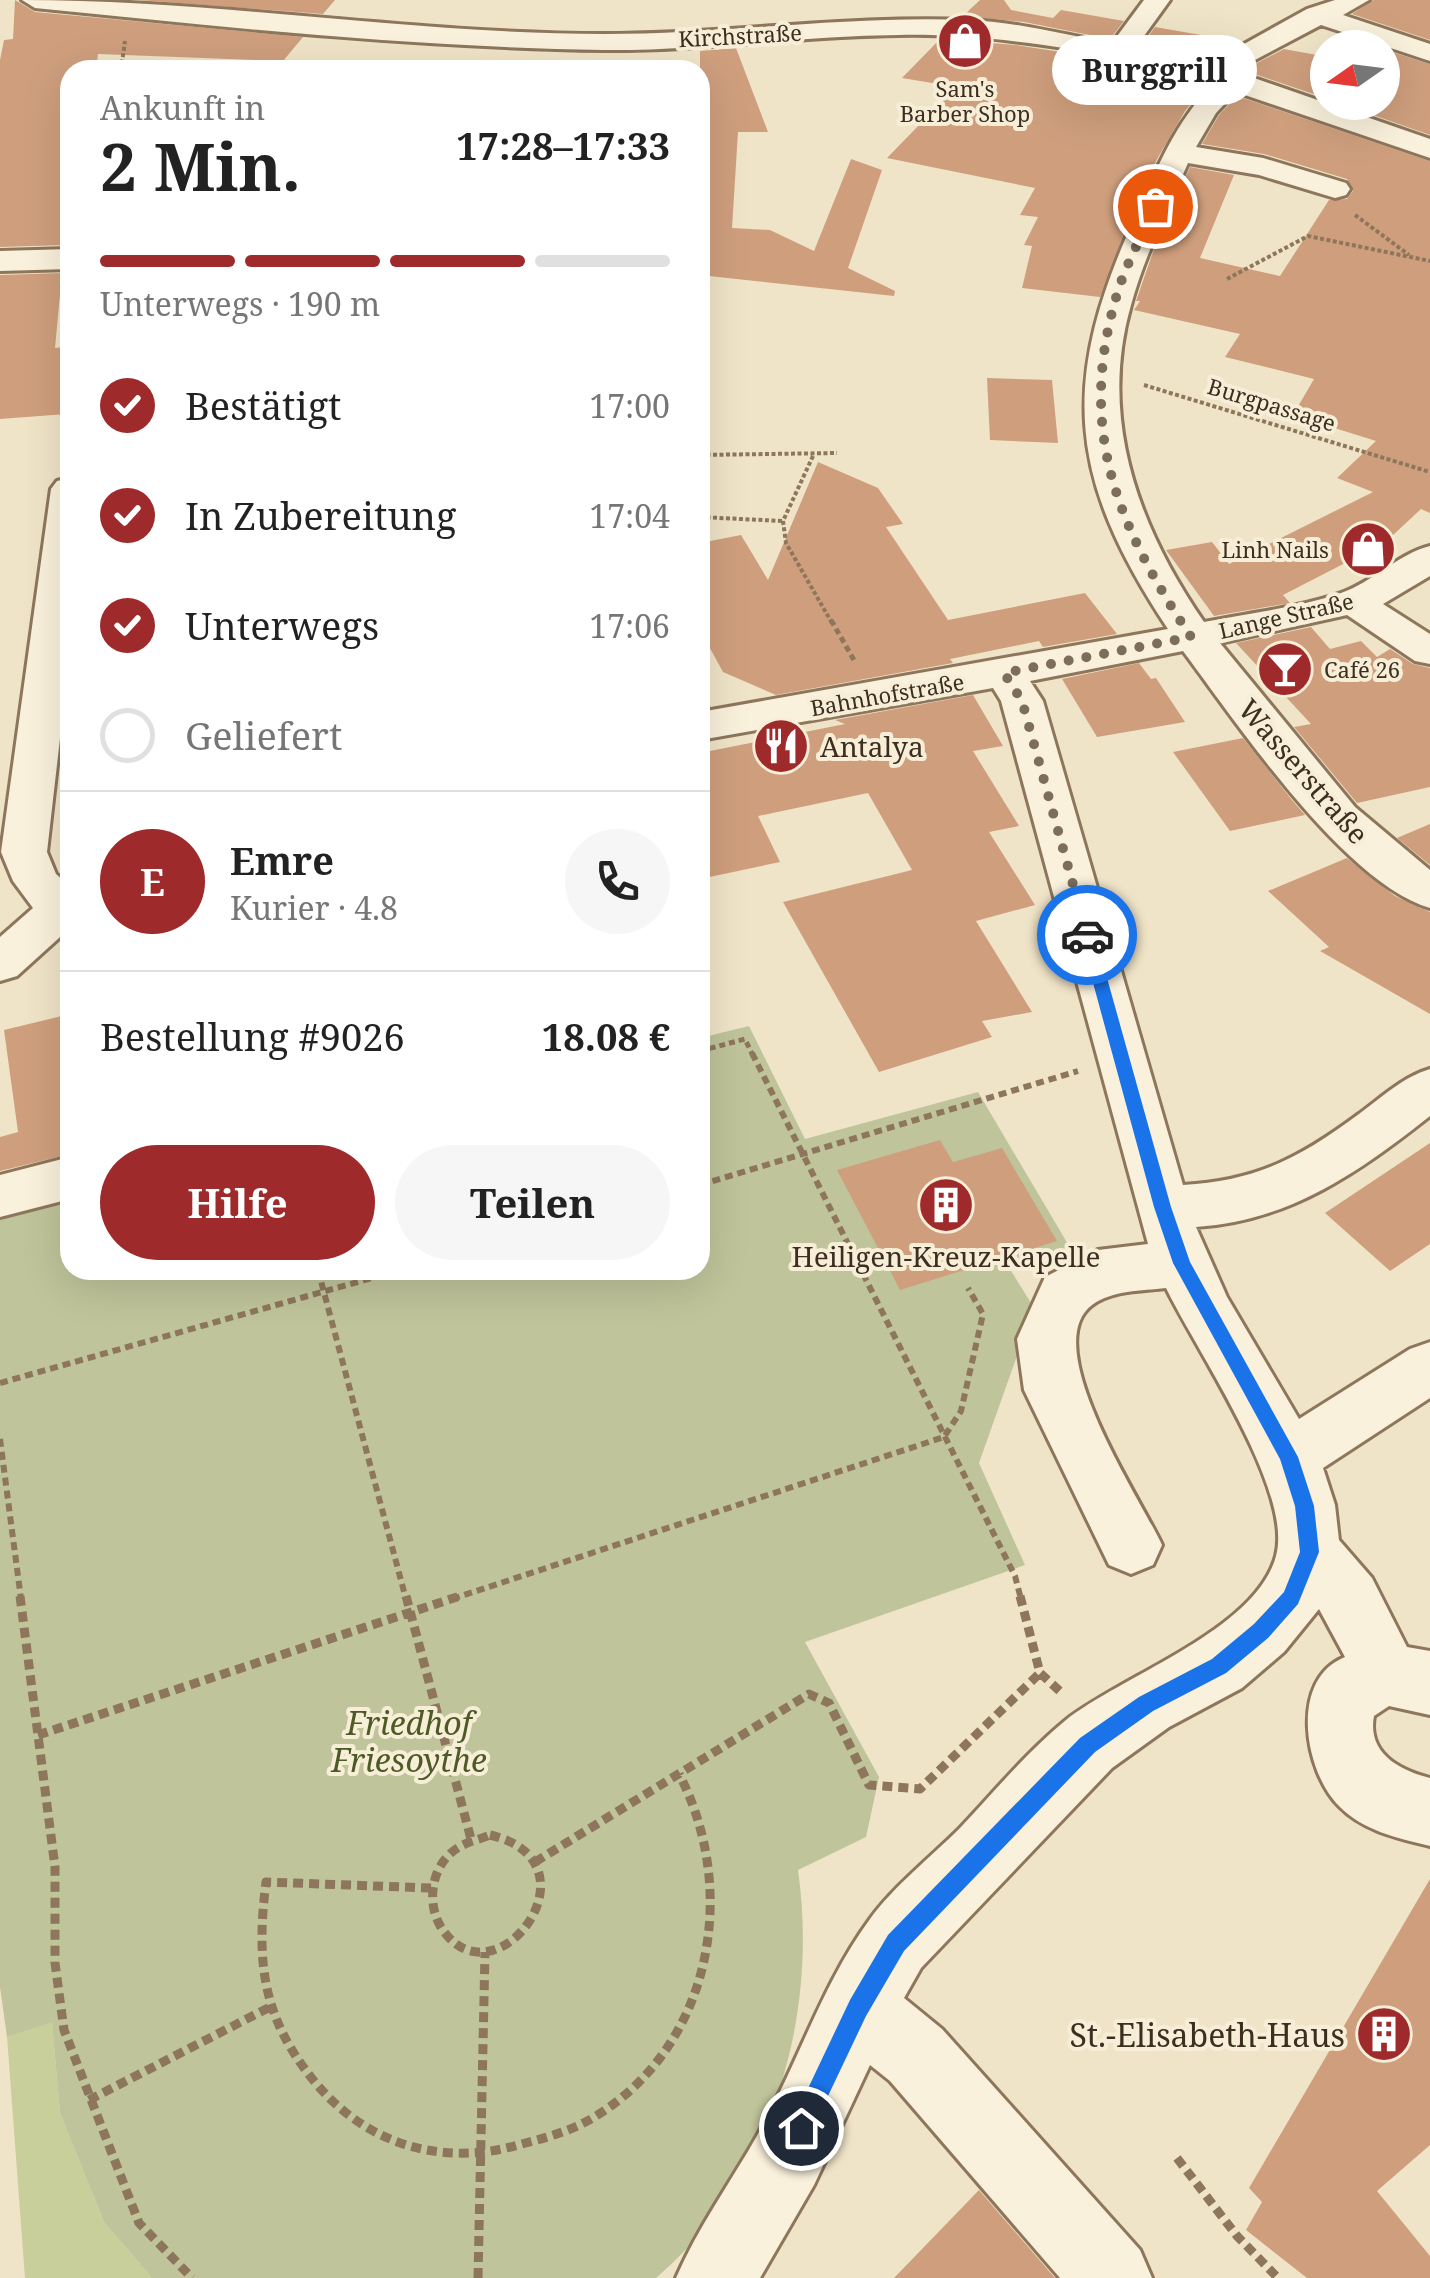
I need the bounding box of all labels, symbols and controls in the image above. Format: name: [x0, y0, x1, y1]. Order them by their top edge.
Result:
shop icon: Sam's Barber Shop: [935, 11, 995, 71]
street label: Kirchstraße: [678, 17, 802, 53]
north arrow: [1310, 30, 1400, 120]
map controls: [1310, 30, 1400, 120]
callout: Burggrill: [1052, 36, 1258, 106]
text: Burggrill: [1082, 48, 1227, 91]
place label: Sam's Barber Shop: [900, 73, 1030, 128]
text: Ankunft in: [100, 86, 265, 129]
text: 17:28–17:33: [456, 119, 670, 171]
text: 2 Min.: [100, 122, 301, 210]
pin: [1113, 164, 1198, 249]
icon: bag: [1128, 179, 1183, 234]
text: Unterwegs · 190 m: [100, 282, 380, 325]
street label: Burgpassage: [1204, 370, 1340, 438]
icon: check: [100, 378, 155, 433]
text: Bestätigt: [185, 379, 341, 431]
text: 17:00: [589, 384, 670, 427]
icon: check: [100, 488, 155, 543]
text: In Zubereitung: [185, 489, 456, 541]
text: 17:04: [589, 494, 670, 537]
shop icon: Linh Nails: [1338, 519, 1398, 579]
place label: Linh Nails: [1221, 534, 1329, 564]
street label: Lange Straße: [1216, 585, 1356, 645]
icon: check: [100, 598, 155, 653]
text: Unterwegs: [185, 599, 379, 651]
text: 17:06: [589, 604, 670, 647]
bar icon: Café 26: [1255, 639, 1315, 699]
place label: Café 26: [1324, 654, 1400, 684]
street label: Bahnhofstraße: [808, 666, 966, 722]
street label: Wasserstraße: [1230, 690, 1378, 852]
text: Geliefert: [185, 709, 342, 761]
restaurant icon: Antalya: [751, 716, 811, 776]
place label: Antalya: [820, 727, 924, 765]
button: phone: [565, 829, 670, 934]
text: Emre: [230, 834, 334, 886]
text: E: [140, 855, 165, 907]
courier: [1037, 885, 1137, 985]
text: Kurier · 4.8: [230, 886, 398, 929]
icon: car: [1060, 908, 1115, 963]
text: Bestellung #9026: [100, 1010, 405, 1062]
text: 18.08 €: [542, 1010, 670, 1062]
button: Hilfe: [100, 1145, 375, 1260]
button: Teilen: [395, 1145, 670, 1260]
building icon: Heiligen-Kreuz-Kapelle: [916, 1175, 976, 1235]
place label: Heiligen-Kreuz-Kapelle: [792, 1237, 1100, 1275]
park label: Friedhof Friesoythe: [330, 1701, 487, 1781]
building icon: St.-Elisabeth-Haus: [1354, 2004, 1414, 2064]
place label: St.-Elisabeth-Haus: [1069, 2013, 1345, 2056]
pin: [759, 2086, 844, 2171]
icon: home: [774, 2101, 829, 2156]

